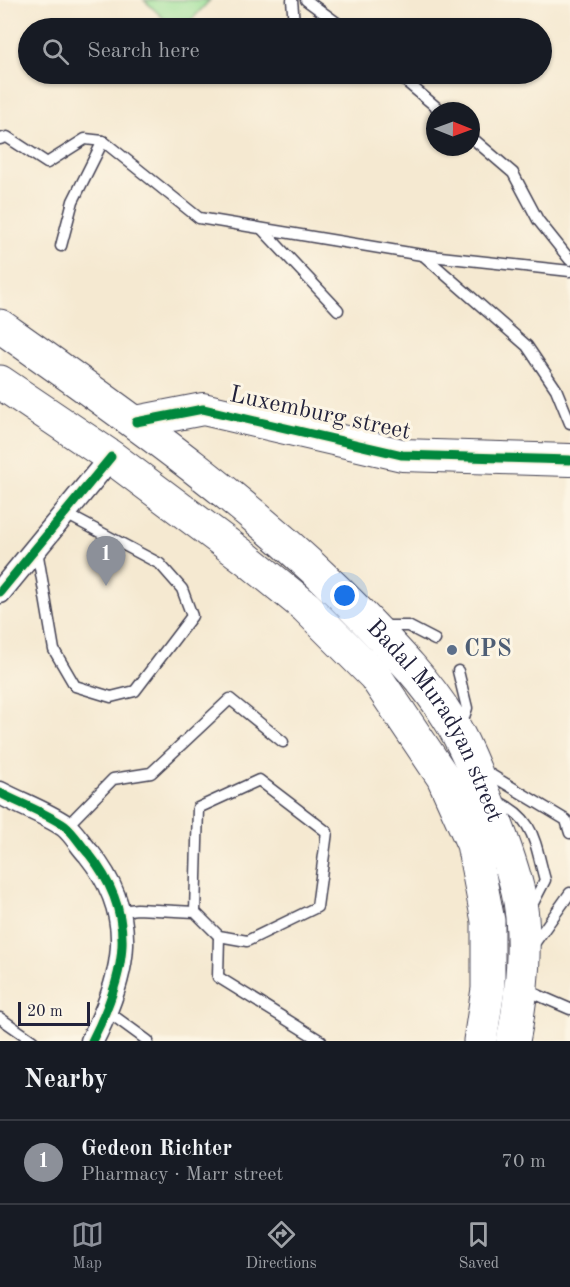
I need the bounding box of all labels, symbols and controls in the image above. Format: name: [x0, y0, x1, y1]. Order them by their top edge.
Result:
search box: [18, 18, 552, 84]
icon: search: [39, 35, 72, 68]
text: Search here: [87, 40, 200, 62]
north arrow: [426, 102, 480, 156]
street label: Luxemburg street: [227, 383, 413, 445]
pin: 1: [86, 536, 126, 586]
your location: [330, 581, 359, 610]
street label: Badal Muradyan street: [361, 616, 506, 825]
place label: CPS: [464, 638, 512, 662]
marker: CPS: [445, 643, 459, 657]
scale bar: [18, 999, 90, 1026]
text: 20 m: [27, 1004, 63, 1020]
text: Nearby: [24, 1067, 108, 1093]
text: Gedeon Richter: [81, 1138, 232, 1160]
text: 1: [38, 1152, 49, 1172]
text: 70 m: [501, 1152, 546, 1172]
text: Pharmacy · Marr street: [81, 1165, 283, 1185]
tab: Map: [71, 1218, 104, 1274]
tab: Directions: [246, 1218, 317, 1274]
tab: Saved: [458, 1218, 499, 1274]

